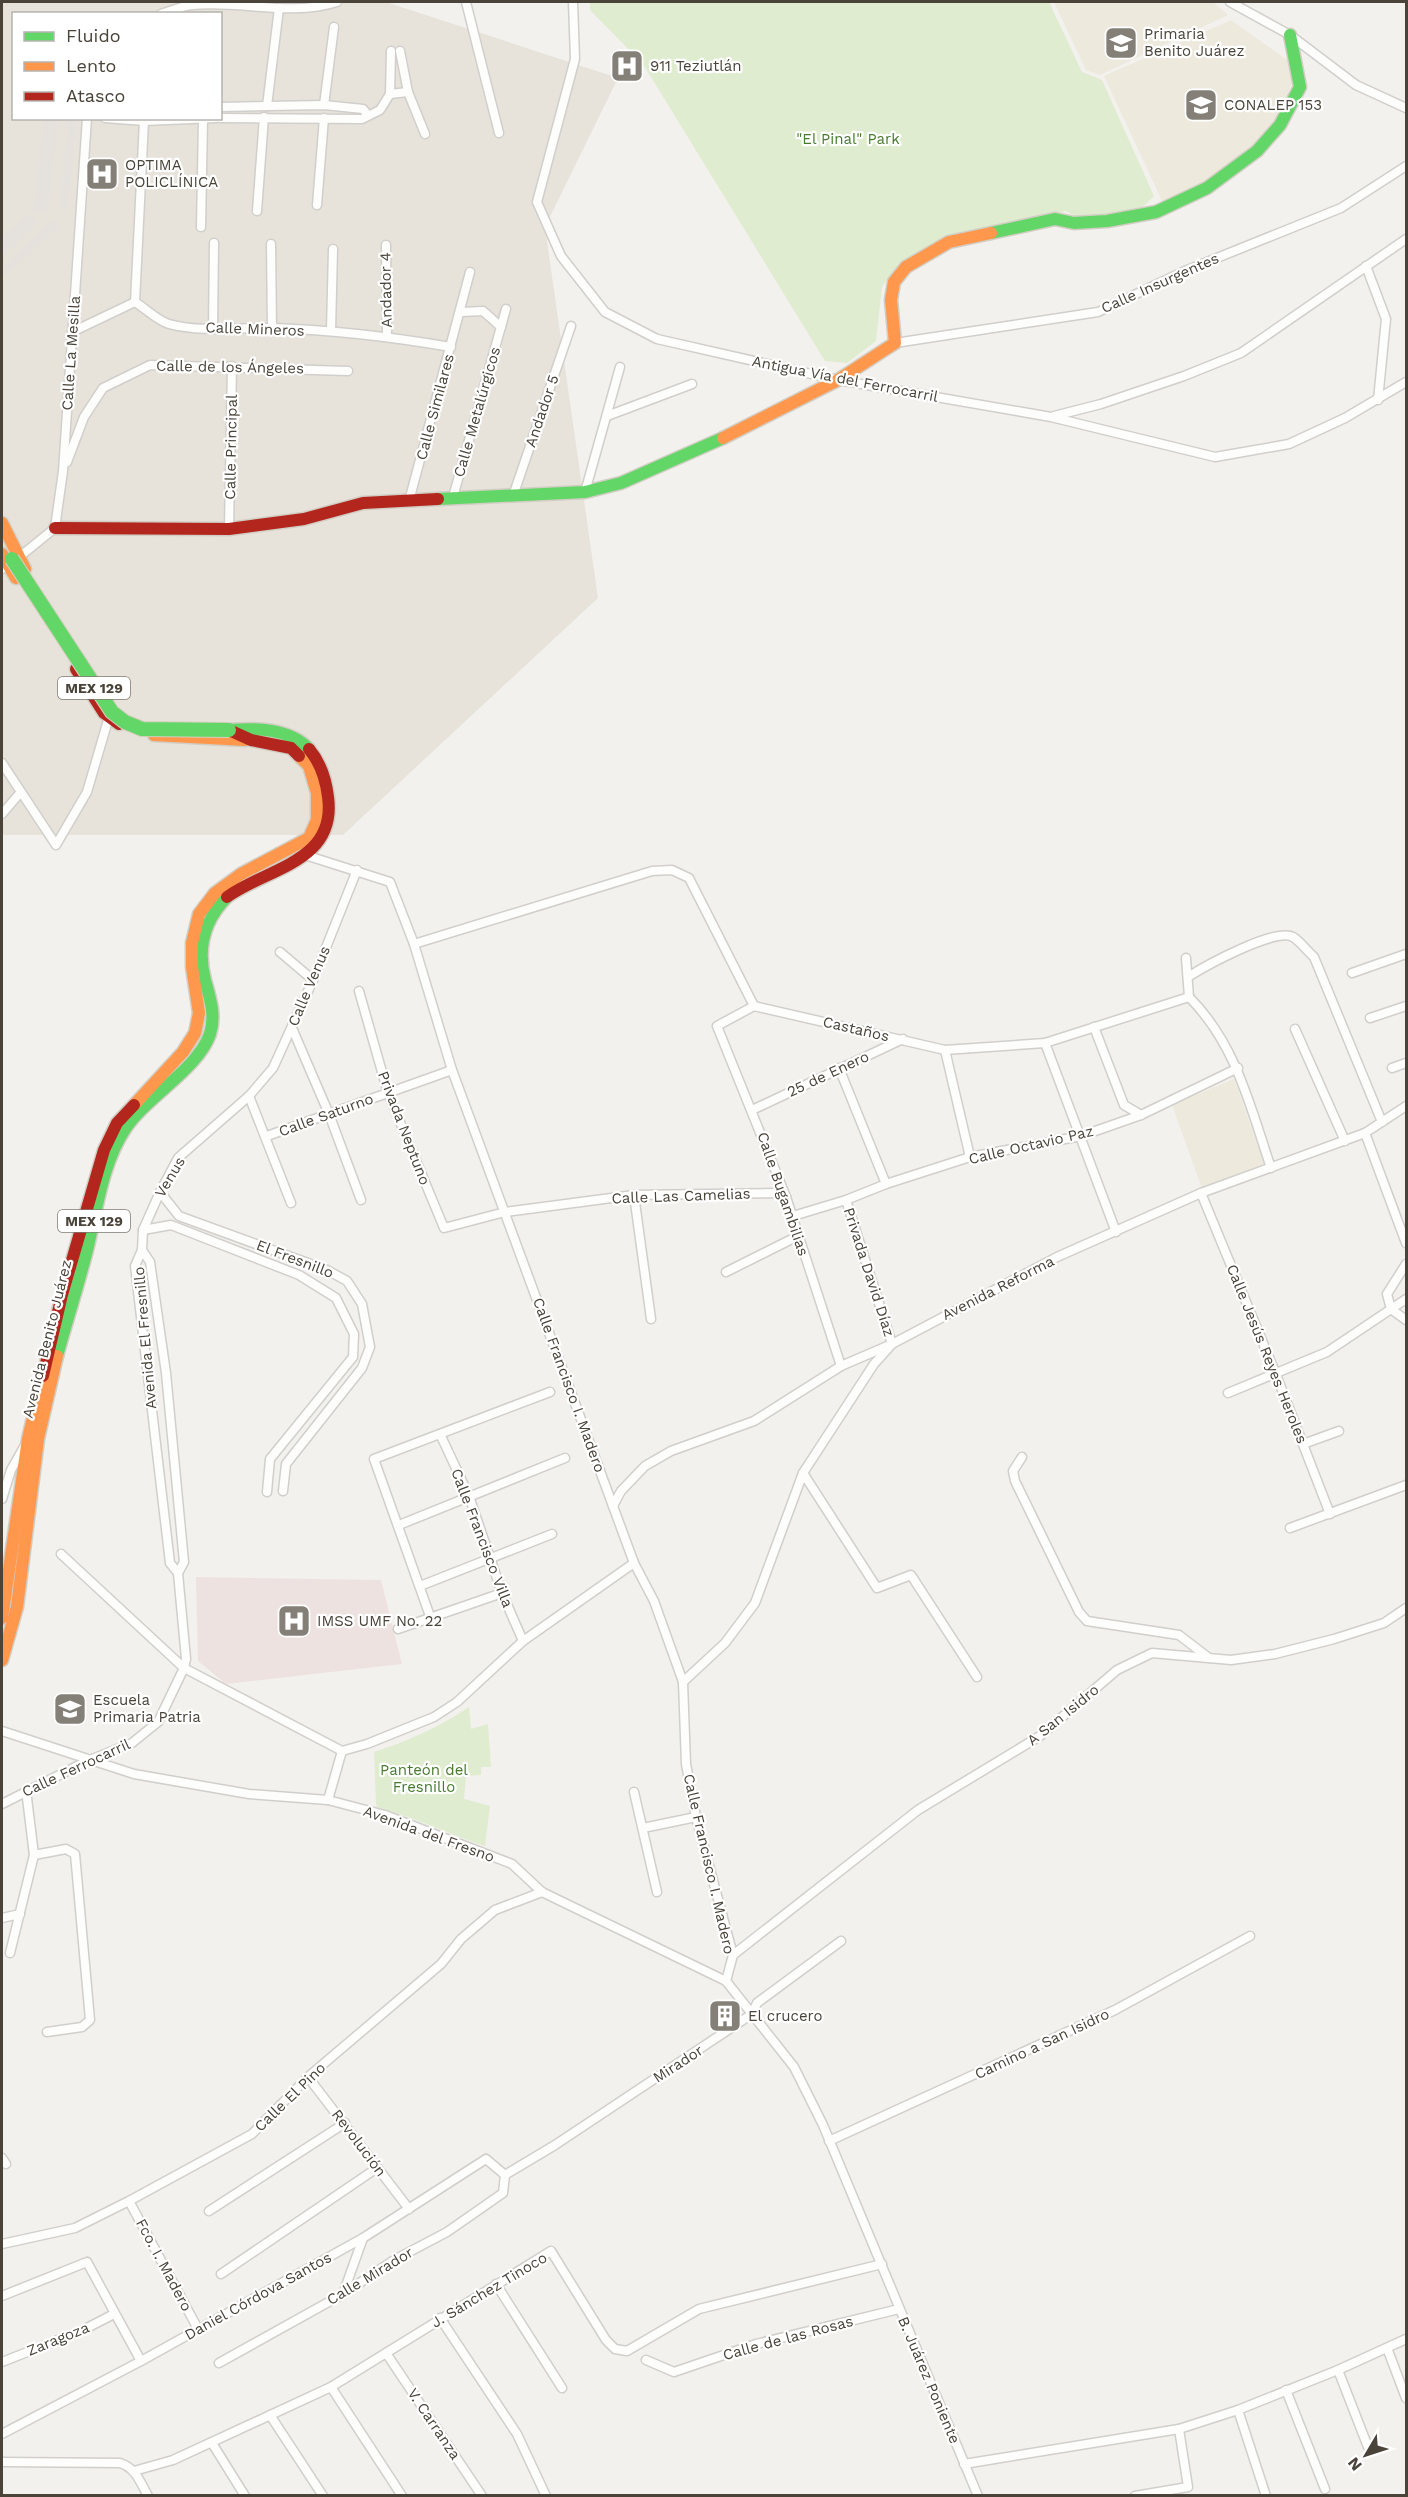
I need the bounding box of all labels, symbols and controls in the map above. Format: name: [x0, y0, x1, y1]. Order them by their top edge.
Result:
legend: [12, 12, 222, 120]
text: Fluido: [66, 25, 120, 46]
school or university icon: Primaria Benito Juárez: [1103, 25, 1139, 61]
place label: Primaria Benito Juárez: [1144, 25, 1244, 60]
hospital icon: 911 Teziutlán: [609, 48, 645, 84]
text: Lento: [66, 55, 116, 76]
place label: 911 Teziutlán: [650, 57, 742, 75]
text: Atasco: [66, 85, 125, 106]
school or university icon: CONALEP 153: [1183, 87, 1219, 123]
place label: CONALEP 153: [1224, 96, 1322, 114]
park label: "El Pinal" Park: [796, 130, 900, 148]
hospital icon: OPTIMA POLICLÍNICA: [84, 156, 120, 192]
place label: OPTIMA POLICLÍNICA: [125, 156, 218, 191]
street label: Calle Insurgentes: [1098, 249, 1222, 317]
street label: Andador 4: [376, 252, 396, 328]
street label: Calle La Mesilla: [58, 295, 84, 411]
street label: Calle Mineros: [205, 318, 305, 340]
street label: Calle Metalúrgicos: [450, 345, 504, 479]
street label: Calle Similares: [412, 352, 458, 462]
street label: Antigua Vía del Ferrocarril: [750, 352, 940, 406]
street label: Calle de los Ángeles: [156, 357, 304, 377]
street label: Andador 5: [521, 373, 563, 449]
street label: Calle Principal: [221, 394, 241, 500]
road number: MEX 129: [58, 677, 130, 699]
street label: Calle Venus: [284, 943, 334, 1029]
street label: Castaños: [821, 1013, 891, 1045]
street label: 25 de Enero: [784, 1047, 872, 1101]
street label: Privada Neptuno: [374, 1068, 434, 1188]
street label: Calle Saturno: [276, 1090, 376, 1140]
street label: Calle Octavio Paz: [967, 1122, 1095, 1168]
street label: Calle Bugambilias: [753, 1130, 813, 1258]
street label: Venus: [151, 1153, 189, 1201]
street label: Calle Las Camelias: [611, 1185, 751, 1207]
street label: Privada David Díaz: [840, 1205, 898, 1339]
road number: MEX 129: [58, 1210, 130, 1232]
street label: El Fresnillo: [254, 1236, 336, 1282]
street label: Avenida Reforma: [939, 1252, 1058, 1324]
street label: Avenida Benito Juárez: [19, 1258, 75, 1420]
street label: Calle Jesús Reyes Heroles: [1223, 1262, 1311, 1446]
street label: Avenida El Fresnillo: [130, 1266, 160, 1410]
street label: Calle Francisco I. Madero: [529, 1295, 609, 1475]
street label: Calle Francisco Villa: [447, 1466, 517, 1611]
hospital icon: IMSS UMF No. 22: [276, 1603, 312, 1639]
place label: IMSS UMF No. 22: [317, 1612, 442, 1630]
street label: A San Isidro: [1023, 1681, 1103, 1749]
school or university icon: Escuela Primaria Patria: [52, 1691, 88, 1727]
place label: Escuela Primaria Patria: [93, 1691, 201, 1726]
street label: Calle Ferrocarril: [19, 1735, 133, 1801]
park label: Panteón del Fresnillo: [380, 1761, 468, 1796]
street label: Calle Francisco I. Madero: [679, 1772, 739, 1956]
street label: Avenida del Fresno: [361, 1802, 497, 1866]
building icon: El crucero: [707, 1998, 743, 2034]
street label: Camino a San Isidro: [972, 2005, 1112, 2083]
place label: El crucero: [748, 2007, 822, 2025]
street label: Mirador: [650, 2041, 706, 2087]
street label: Calle El Pino: [251, 2059, 329, 2135]
street label: Revolución: [328, 2106, 390, 2180]
street label: Fco. I. Madero: [132, 2216, 196, 2314]
street label: Calle Mirador: [324, 2243, 416, 2309]
street label: Daniel Córdova Santos: [181, 2248, 335, 2344]
street label: J. Sánchez Tinoco: [428, 2248, 550, 2332]
street label: Calle de las Rosas: [721, 2312, 855, 2364]
street label: B. Juárez Poniente: [894, 2314, 964, 2446]
street label: Zaragoza: [24, 2318, 92, 2360]
street label: V. Carranza: [404, 2385, 465, 2464]
north arrow: [1336, 2425, 1396, 2485]
text: N: [1344, 2454, 1366, 2475]

